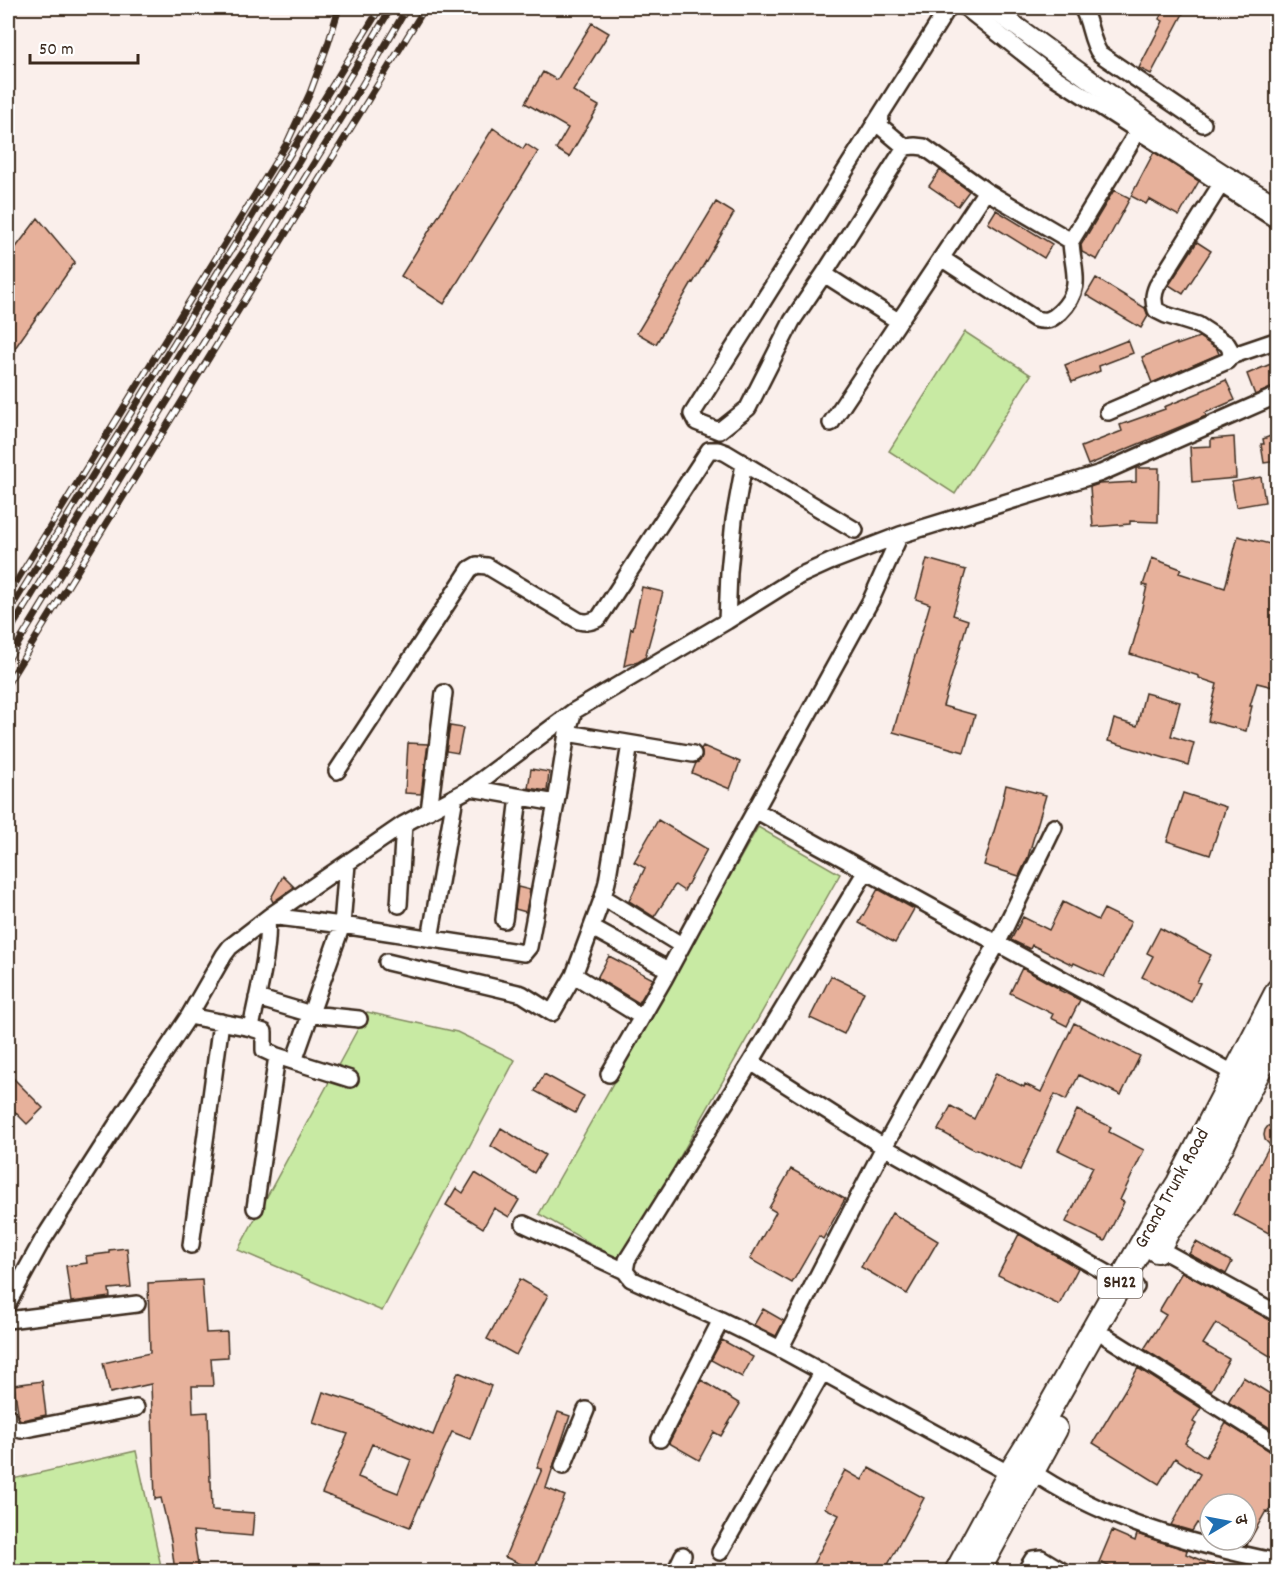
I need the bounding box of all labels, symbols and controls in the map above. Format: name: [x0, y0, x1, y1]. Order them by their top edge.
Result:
scale bar: [30, 27, 138, 65]
text: 50 m: [39, 38, 74, 63]
street label: Grand Trunk Road: [1128, 1124, 1218, 1254]
road number: SH22: [1098, 1268, 1142, 1298]
north arrow: [1198, 1492, 1258, 1552]
text: उ: [1228, 1512, 1253, 1527]

